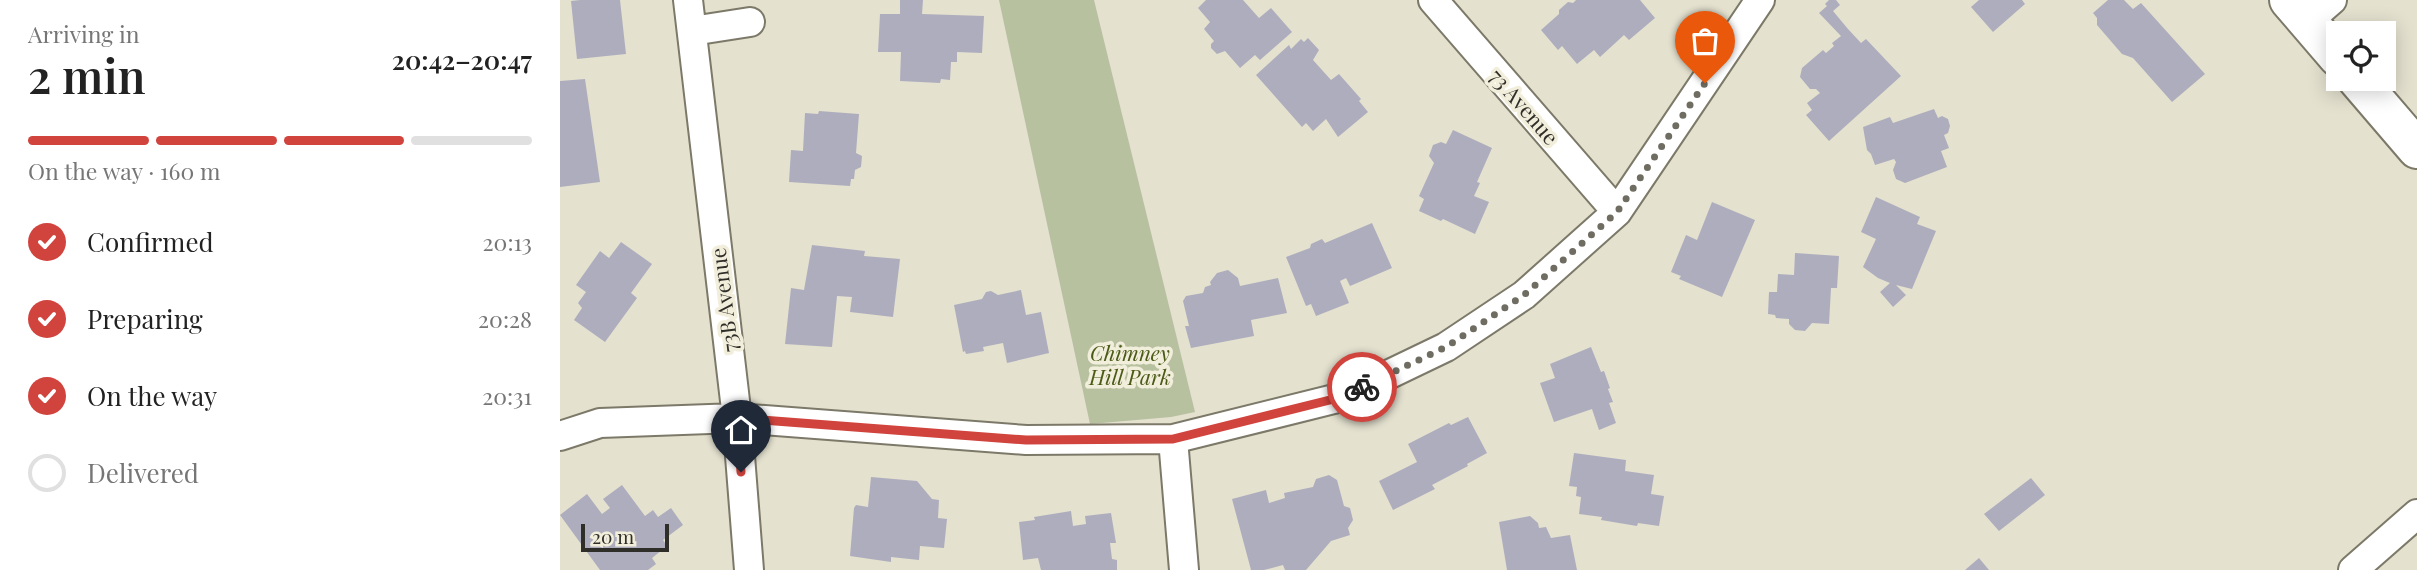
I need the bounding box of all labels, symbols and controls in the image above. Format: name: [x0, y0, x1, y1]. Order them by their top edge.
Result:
pin: [1675, 11, 1735, 83]
text: Arriving in: [28, 18, 140, 49]
map controls: [2326, 21, 2396, 91]
button: locate: [2326, 21, 2396, 91]
icon: bag: [1686, 22, 1724, 60]
text: 20:42–20:47: [392, 42, 532, 77]
text: 2 min: [28, 44, 146, 106]
street label: 73 Avenue: [1484, 62, 1566, 150]
text: On the way · 160 m: [28, 155, 220, 186]
icon: check: [28, 223, 66, 261]
text: Confirmed: [87, 224, 214, 259]
text: 20:13: [483, 226, 532, 257]
street label: 73B Avenue: [703, 246, 743, 354]
icon: check: [28, 300, 66, 338]
text: Preparing: [87, 301, 203, 336]
text: 20:28: [478, 303, 532, 334]
park label: Chimney Hill Park: [1088, 338, 1171, 390]
courier: [1327, 352, 1397, 422]
icon: bike: [1343, 368, 1381, 406]
icon: check: [28, 377, 66, 415]
text: On the way: [87, 378, 217, 413]
text: 20:31: [482, 380, 532, 411]
pin: [711, 400, 771, 472]
icon: home: [722, 411, 760, 449]
text: Delivered: [87, 455, 199, 490]
scale bar: [581, 521, 668, 553]
text: 20 m: [592, 523, 634, 549]

